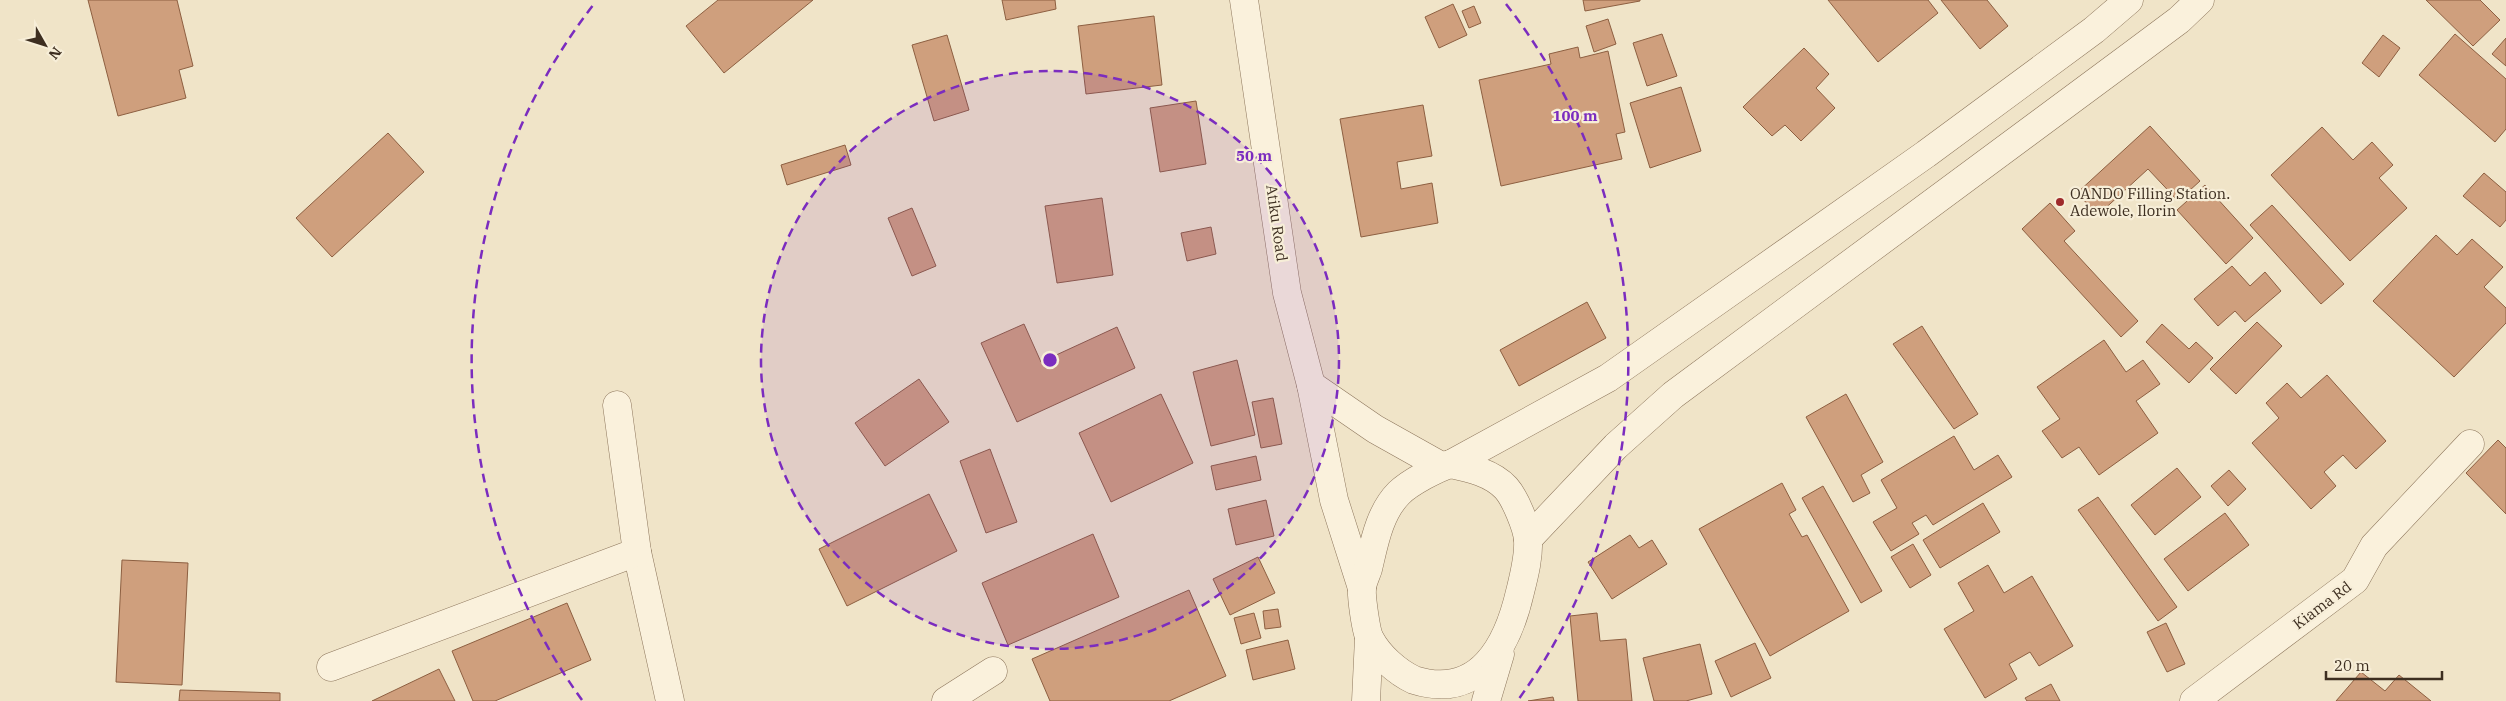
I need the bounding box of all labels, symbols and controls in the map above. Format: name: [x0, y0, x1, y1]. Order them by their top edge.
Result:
north arrow: [20, 20, 70, 70]
text: N: [45, 43, 66, 63]
text: 100 m: [1552, 106, 1598, 125]
text: 50 m: [1236, 146, 1272, 165]
street label: Atiku Road: [1262, 183, 1292, 263]
place label: OANDO Filling Station. Adewole, Ilorin: [2070, 184, 2230, 220]
marker: OANDO Filling Station. Adewole, Ilorin: [2054, 196, 2066, 208]
centre of rings: [1041, 351, 1059, 369]
street label: Kiama Rd: [2289, 577, 2355, 633]
scale bar: [2326, 648, 2442, 680]
text: 20 m: [2334, 656, 2370, 675]

